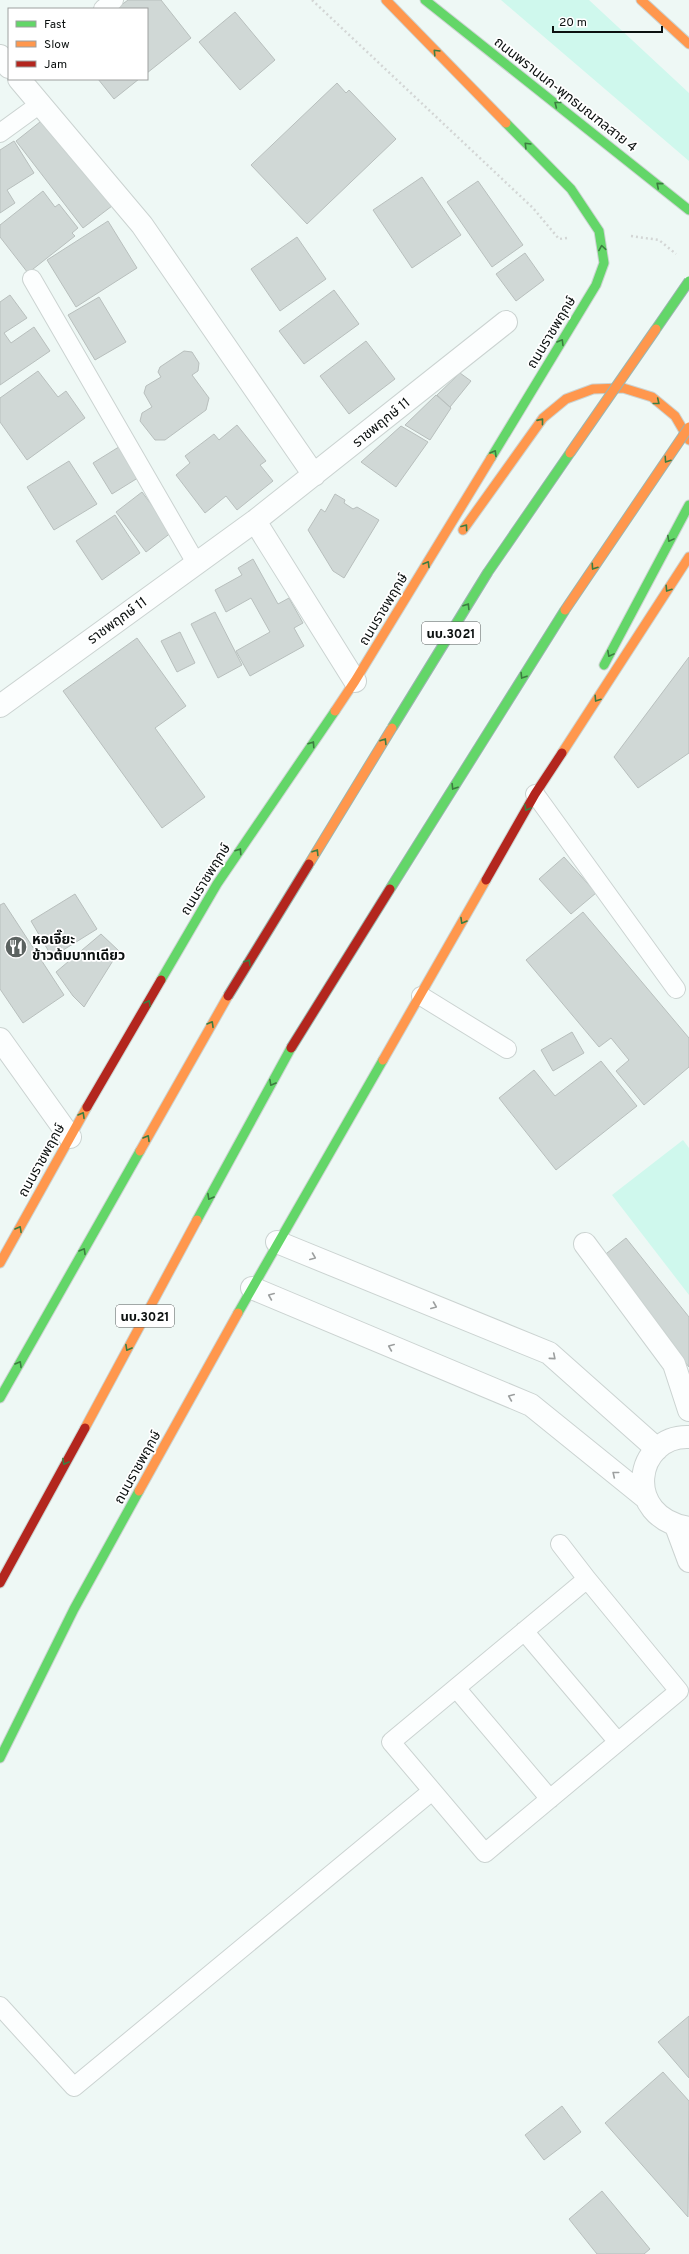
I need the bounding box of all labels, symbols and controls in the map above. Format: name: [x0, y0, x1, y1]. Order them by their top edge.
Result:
legend: [8, 8, 148, 80]
scale bar: [553, 8, 662, 34]
text: 20 m: [559, 15, 587, 31]
text: Fast: [44, 17, 66, 33]
street label: ถนนพรานนก-พุทธมณฑลสาย 4: [490, 34, 640, 156]
text: Slow: [44, 37, 70, 53]
one-way arrow: [433, 49, 441, 57]
text: Jam: [44, 57, 67, 73]
one-way arrow: [555, 102, 562, 109]
one-way arrow: [524, 142, 532, 150]
one-way arrow: [656, 183, 664, 190]
one-way arrow: [598, 245, 607, 251]
street label: ถนนราชพฤกษ์: [524, 294, 581, 372]
one-way arrow: [557, 339, 564, 346]
street label: ราชพฤกษ์ 11: [350, 395, 414, 452]
one-way arrow: [653, 397, 660, 404]
one-way arrow: [537, 419, 544, 426]
one-way arrow: [489, 450, 497, 457]
one-way arrow: [664, 456, 672, 463]
one-way arrow: [460, 524, 467, 531]
one-way arrow: [668, 535, 675, 542]
one-way arrow: [422, 561, 429, 568]
one-way arrow: [592, 563, 599, 570]
street label: ถนนราชพฤกษ์: [356, 571, 413, 649]
one-way arrow: [666, 585, 673, 592]
street label: ราชพฤกษ์ 11: [85, 594, 151, 649]
one-way arrow: [463, 603, 470, 610]
road number: นบ.3021: [422, 622, 480, 644]
one-way arrow: [607, 650, 614, 657]
one-way arrow: [521, 672, 528, 679]
one-way arrow: [595, 694, 602, 701]
one-way arrow: [380, 738, 387, 745]
one-way arrow: [307, 741, 315, 748]
one-way arrow: [452, 782, 459, 789]
one-way arrow: [525, 804, 532, 811]
street label: ถนนราชพฤกษ์: [178, 841, 235, 919]
one-way arrow: [234, 849, 241, 856]
one-way arrow: [312, 849, 319, 856]
one-way arrow: [461, 917, 468, 924]
place label: หอเจี๊ยะ ข้าวต้มบาทเดียว: [32, 929, 125, 965]
restaurant icon: หอเจี๊ยะ ข้าวต้มบาทเดียว: [3, 934, 29, 960]
one-way arrow: [244, 959, 251, 966]
one-way arrow: [143, 1000, 150, 1007]
one-way arrow: [207, 1021, 214, 1029]
one-way arrow: [269, 1079, 277, 1086]
one-way arrow: [78, 1112, 85, 1119]
street label: ถนนราชพฤกษ์: [15, 1121, 69, 1200]
one-way arrow: [143, 1134, 150, 1142]
one-way arrow: [207, 1193, 214, 1200]
one-way arrow: [14, 1226, 21, 1233]
one-way arrow: [79, 1248, 86, 1255]
one-way arrow: [310, 1252, 317, 1260]
one-way arrow: [268, 1293, 275, 1301]
one-way arrow: [429, 1301, 437, 1309]
road number: นบ.3021: [116, 1305, 174, 1327]
one-way arrow: [388, 1343, 395, 1351]
one-way arrow: [125, 1344, 132, 1351]
one-way arrow: [548, 1352, 556, 1359]
one-way arrow: [15, 1361, 22, 1368]
one-way arrow: [508, 1394, 516, 1402]
street label: ถนนราชพฤกษ์: [111, 1428, 165, 1507]
one-way arrow: [63, 1458, 70, 1465]
one-way arrow: [613, 1471, 620, 1478]

